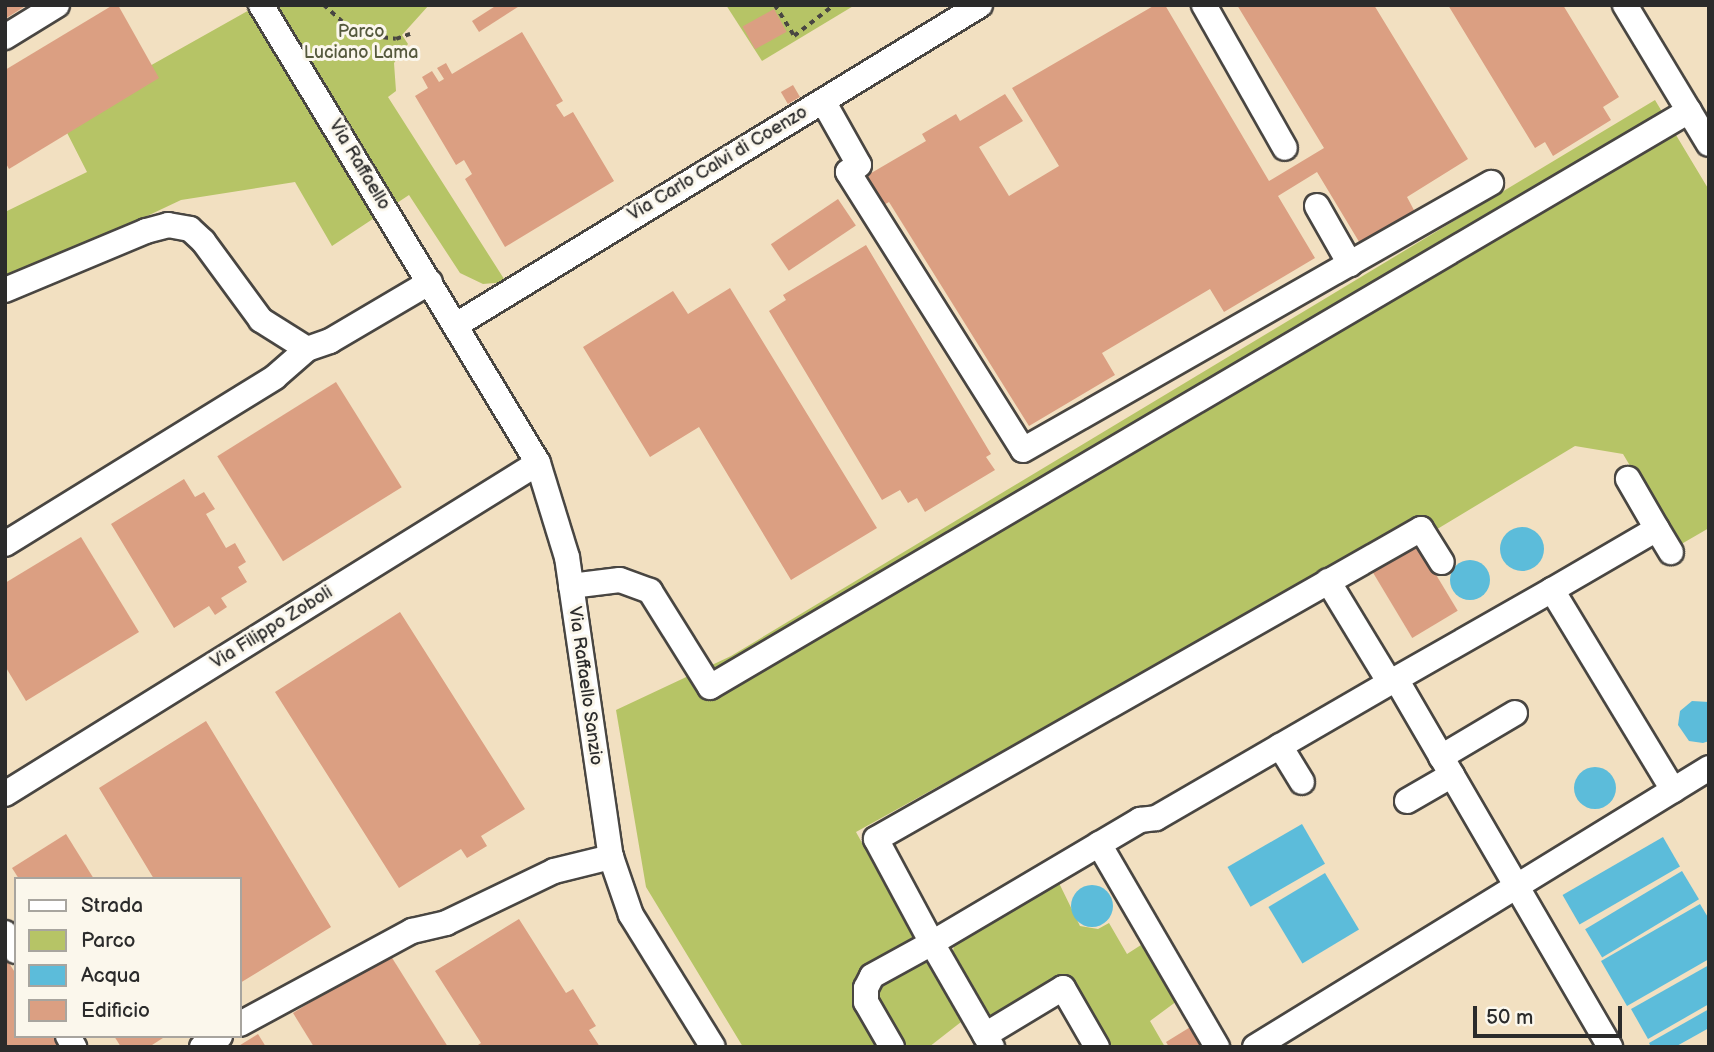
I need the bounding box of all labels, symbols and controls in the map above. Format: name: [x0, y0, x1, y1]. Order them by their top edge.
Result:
park label: Parco Luciano Lama: [304, 22, 418, 64]
street label: Via Carlo Calvi di Coenzo: [624, 102, 812, 226]
street label: Via Raffaello: [324, 116, 394, 214]
street label: Via Filippo Zoboli: [207, 582, 337, 674]
street label: Via Raffaello Sanzio: [563, 605, 607, 767]
legend: [14, 877, 242, 1038]
text: Strada: [81, 893, 143, 918]
text: Parco: [81, 928, 136, 953]
text: Acqua: [81, 963, 140, 988]
scale bar: [1476, 992, 1625, 1036]
text: Edificio: [81, 998, 150, 1023]
text: 50 m: [1486, 1005, 1533, 1030]

